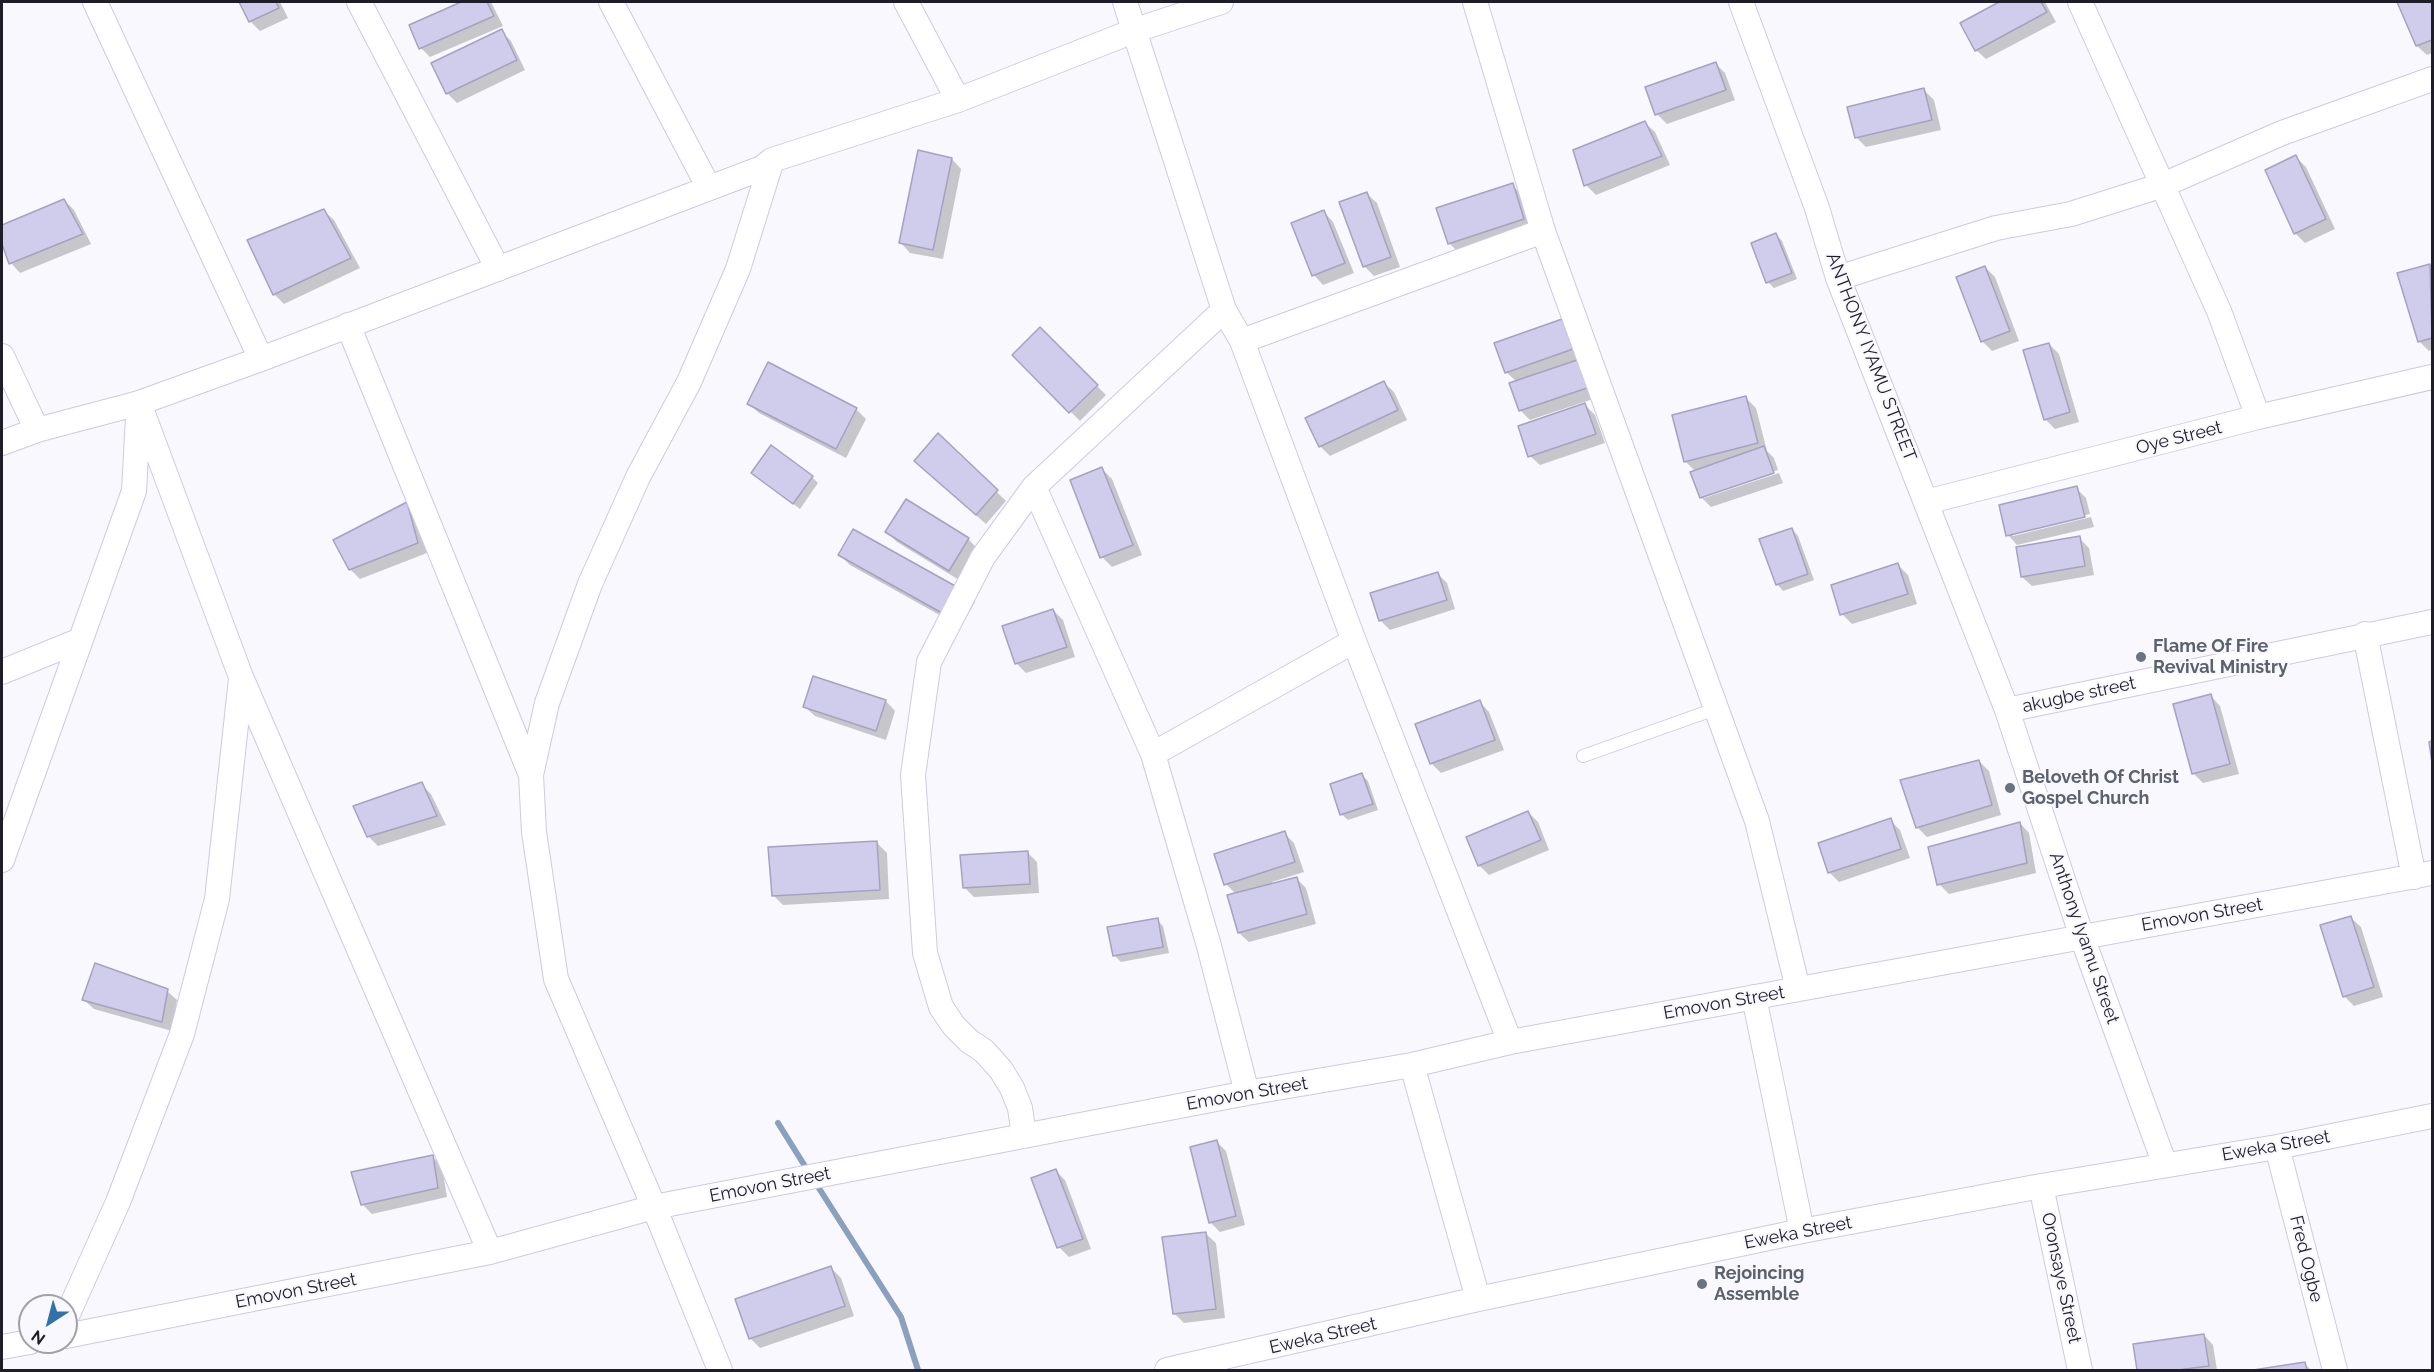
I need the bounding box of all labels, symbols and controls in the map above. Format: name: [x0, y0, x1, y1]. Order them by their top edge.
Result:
street label: ANTHONY IYAMU STREET: [1821, 250, 1921, 464]
street label: Oye Street: [2134, 417, 2224, 459]
place label: Flame Of Fire Revival Ministry: [2153, 636, 2288, 678]
marker: Flame Of Fire Revival Ministry: [2134, 650, 2148, 664]
street label: akugbe street: [2020, 672, 2138, 718]
place label: Beloveth Of Christ Gospel Church: [2022, 767, 2179, 810]
marker: Beloveth Of Christ Gospel Church: [2003, 781, 2017, 795]
street label: Anthony Iyamu Street: [2044, 849, 2124, 1027]
street label: Emovon Street: [2140, 894, 2264, 936]
street label: Emovon Street: [1662, 982, 1786, 1024]
street label: Emovon Street: [1185, 1073, 1309, 1115]
street label: Eweka Street: [2220, 1126, 2332, 1166]
street label: Emovon Street: [708, 1163, 832, 1207]
street label: Oronsaye Street: [2037, 1211, 2085, 1345]
street label: Eweka Street: [1742, 1212, 1854, 1254]
street label: Fred Ogbe: [2285, 1213, 2327, 1305]
place label: Rejoincing Assemble: [1714, 1263, 1805, 1306]
street label: Emovon Street: [234, 1269, 358, 1313]
marker: Rejoincing Assemble: [1695, 1277, 1709, 1291]
north arrow: [18, 1294, 78, 1354]
street label: Eweka Street: [1267, 1313, 1379, 1359]
text: N: [28, 1326, 49, 1349]

